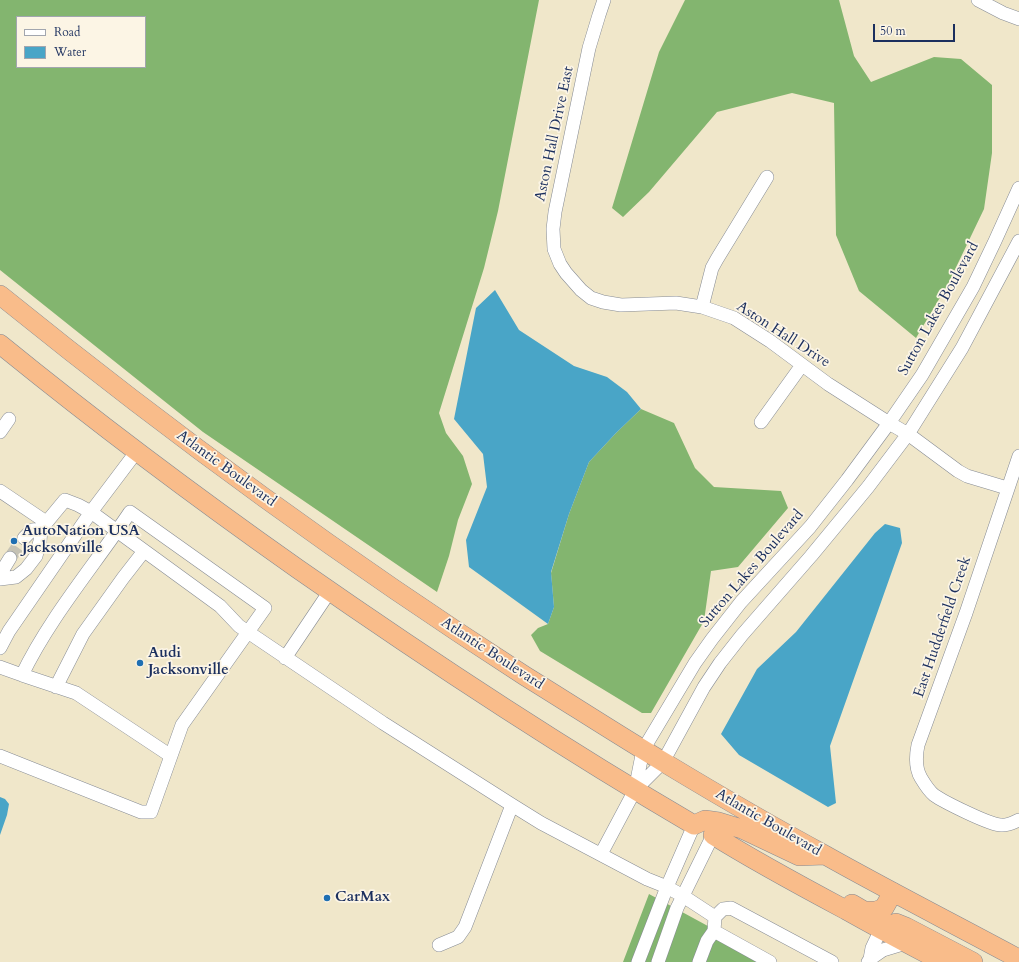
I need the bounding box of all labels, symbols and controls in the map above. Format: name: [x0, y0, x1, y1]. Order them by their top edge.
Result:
legend: [16, 16, 146, 68]
scale bar: [875, 16, 957, 42]
text: 50 m: [880, 23, 906, 39]
text: Road: [54, 24, 80, 40]
text: Water: [54, 44, 86, 60]
street label: Aston Hall Drive East: [532, 65, 578, 203]
street label: Sutton Lakes Boulevard: [895, 239, 983, 379]
street label: Aston Hall Drive: [733, 298, 833, 372]
street label: Atlantic Boulevard: [173, 427, 279, 511]
street label: Sutton Lakes Boulevard: [696, 506, 808, 632]
place label: AutoNation USA Jacksonville: [22, 523, 140, 558]
marker: AutoNation USA Jacksonville: [9, 536, 19, 546]
street label: East Hudderfield Creek: [910, 554, 976, 700]
street label: Atlantic Boulevard: [437, 614, 547, 694]
place label: Audi Jacksonville: [148, 645, 229, 680]
marker: Audi Jacksonville: [135, 658, 145, 668]
street label: Atlantic Boulevard: [712, 786, 824, 860]
place label: CarMax: [335, 889, 390, 907]
marker: CarMax: [322, 893, 332, 903]

